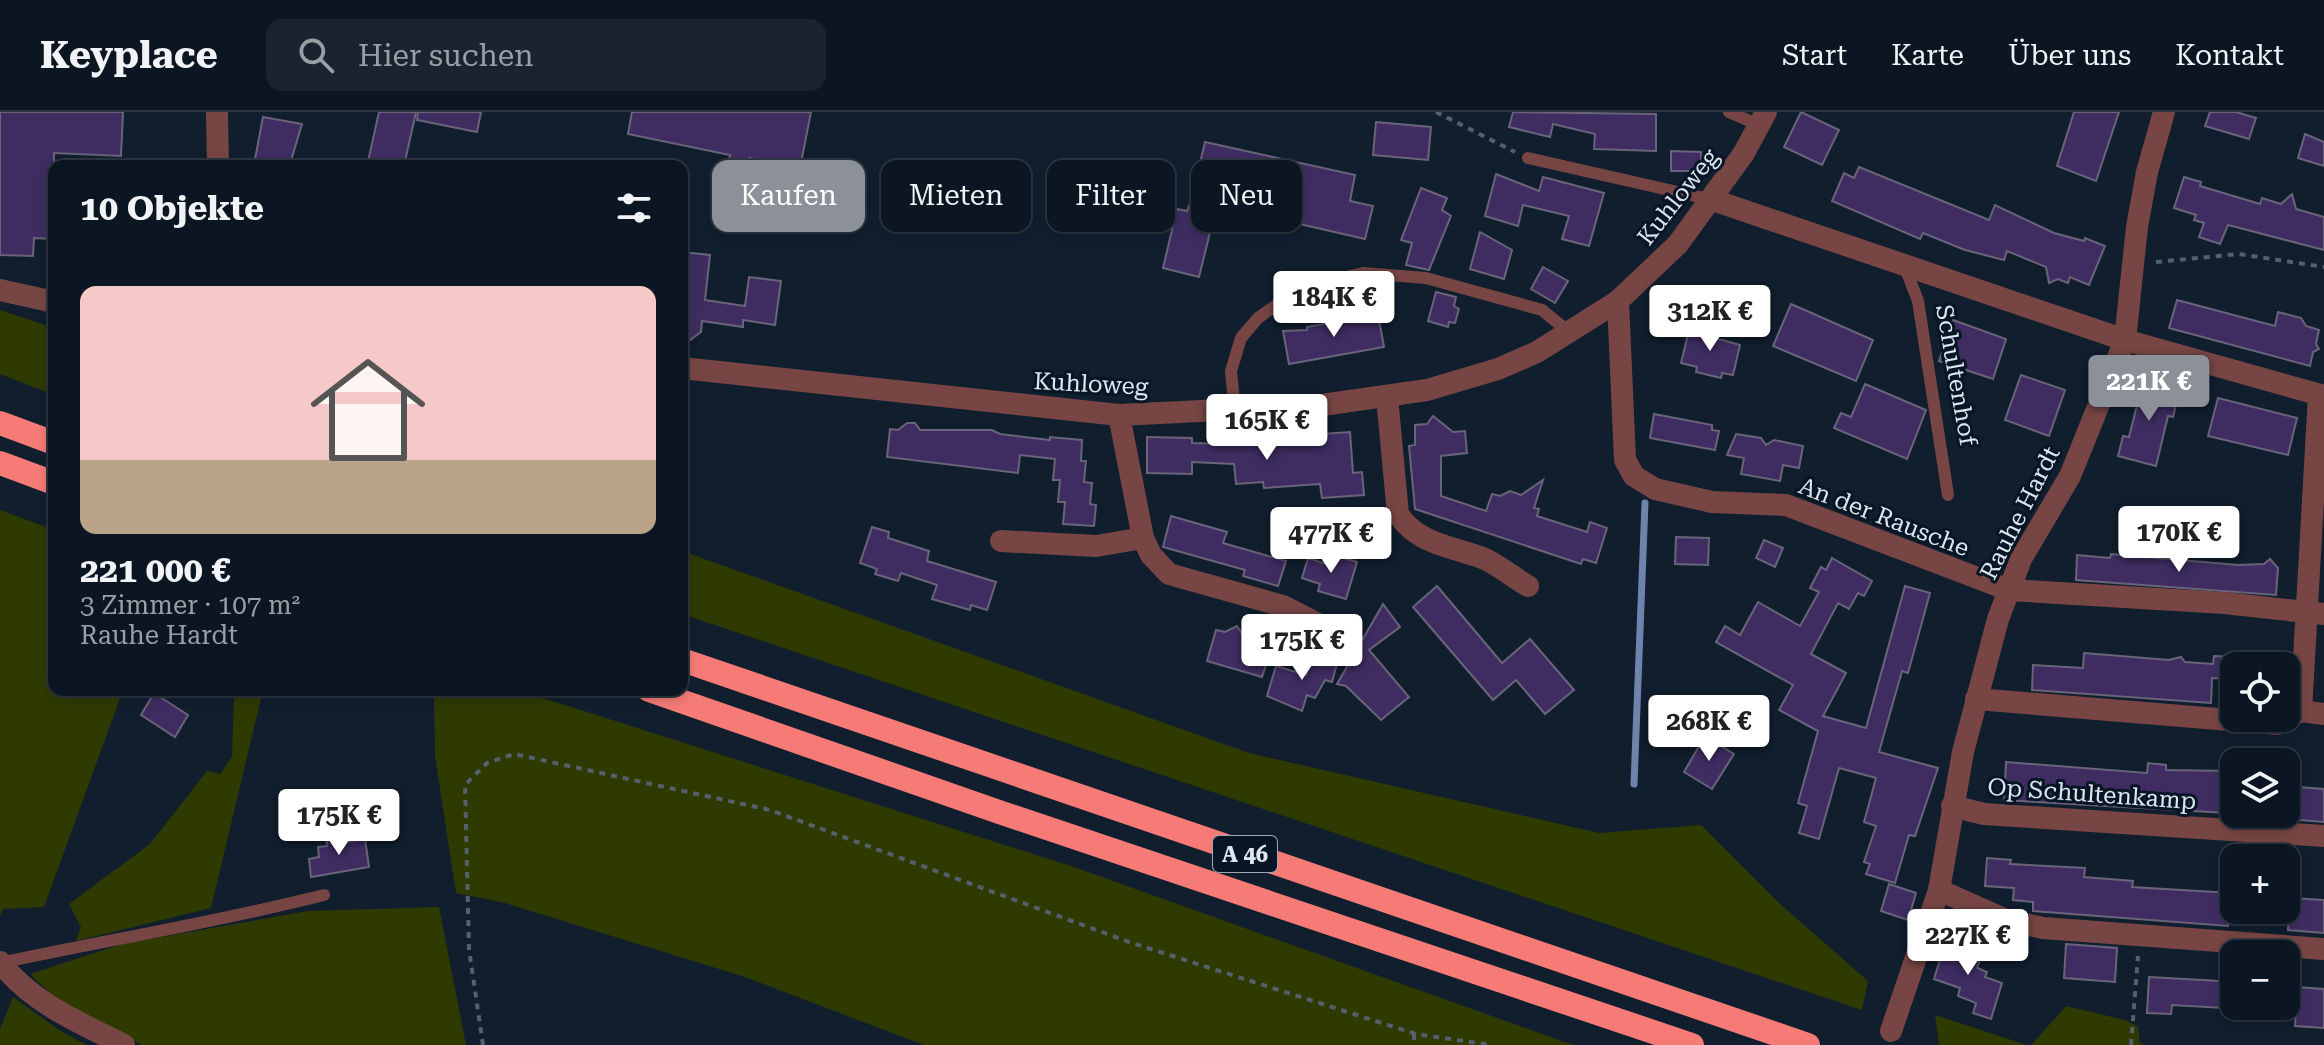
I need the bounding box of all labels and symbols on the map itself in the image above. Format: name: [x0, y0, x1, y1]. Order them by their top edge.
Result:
street label: Kuhloweg: [1632, 143, 1725, 251]
pin: 184K €: [1269, 271, 1399, 339]
pin: 312K €: [1645, 285, 1775, 353]
street label: Schultenhof: [1930, 302, 1982, 448]
pin: 221K €: [2084, 355, 2214, 423]
street label: Kuhloweg: [1033, 367, 1149, 401]
pin: 165K €: [1202, 394, 1332, 462]
street label: Rauhe Hardt: [1974, 442, 2066, 584]
street label: An der Rausche: [1795, 472, 1973, 562]
pin: 170K €: [2114, 506, 2244, 574]
pin: 477K €: [1266, 507, 1396, 575]
pin: 175K €: [1237, 614, 1367, 682]
pin: 268K €: [1644, 695, 1774, 763]
street label: Op Schultenkamp: [1987, 773, 2197, 815]
pin: 175K €: [274, 789, 404, 857]
road number: A 46: [1213, 836, 1277, 872]
pin: 227K €: [1903, 909, 2033, 977]

